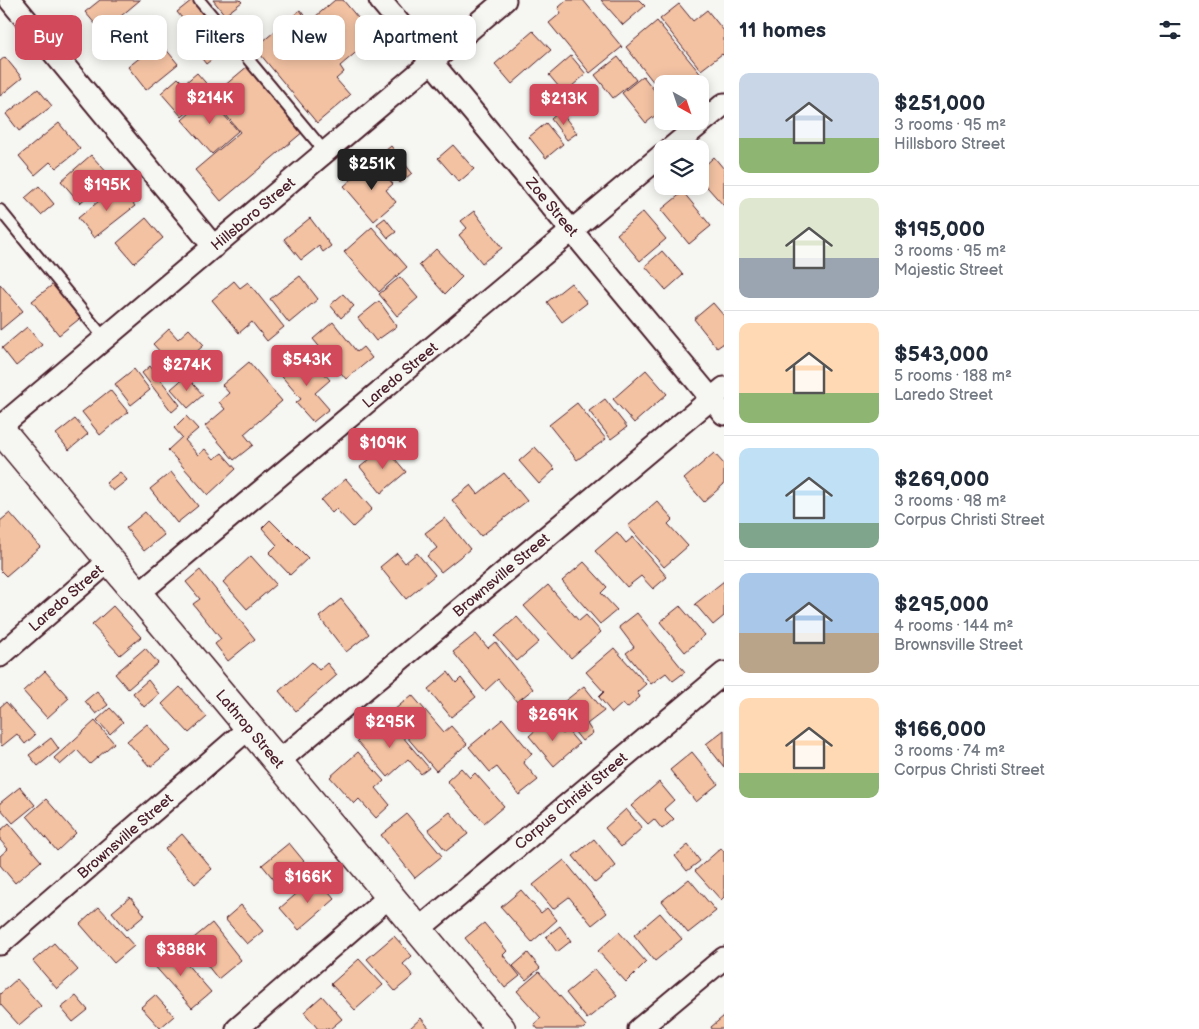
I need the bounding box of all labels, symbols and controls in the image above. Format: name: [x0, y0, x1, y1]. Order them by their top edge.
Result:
chip: Buy: [15, 15, 82, 60]
chip: Rent: [92, 15, 167, 60]
chip: Filters: [177, 15, 263, 60]
chip: New: [273, 15, 345, 60]
chip: Apartment: [355, 15, 476, 60]
icon: filters: [1156, 16, 1184, 44]
text: 11 homes: [739, 18, 826, 43]
north arrow: [654, 75, 709, 130]
map controls: [654, 75, 709, 195]
pin: $214K: [175, 82, 245, 125]
pin: $213K: [529, 84, 599, 126]
text: $214K: [187, 89, 233, 108]
text: $213K: [541, 90, 587, 109]
text: $251,000: [894, 91, 985, 116]
icon: home: [779, 93, 839, 153]
text: 3 rooms · 95 m²: [894, 116, 1006, 135]
text: Hillsboro Street: [894, 135, 1005, 154]
button: layers: [654, 140, 709, 195]
pin: $251K: [337, 148, 407, 191]
text: $251K: [349, 155, 395, 174]
pin: $195K: [72, 170, 142, 212]
street label: Hillsboro Street: [207, 173, 300, 255]
street label: Zoe Street: [521, 173, 582, 241]
text: $195K: [84, 176, 130, 195]
text: $195,000: [894, 217, 985, 242]
icon: home: [779, 218, 839, 278]
text: 3 rooms · 95 m²: [894, 242, 1006, 261]
text: Majestic Street: [894, 261, 1003, 280]
street label: Laredo Street: [359, 338, 442, 412]
text: $543,000: [894, 342, 989, 367]
icon: home: [779, 343, 839, 403]
pin: $543K: [272, 344, 342, 387]
pin: $274K: [152, 350, 222, 392]
text: $543K: [282, 351, 332, 370]
text: $274K: [163, 356, 211, 375]
text: 5 rooms · 188 m²: [894, 367, 1012, 386]
text: Laredo Street: [894, 386, 993, 405]
pin: $109K: [348, 428, 418, 470]
text: $109K: [359, 434, 407, 453]
text: $269,000: [894, 467, 989, 492]
icon: home: [779, 468, 839, 528]
text: 3 rooms · 98 m²: [894, 492, 1006, 511]
text: Corpus Christi Street: [894, 511, 1045, 530]
street label: Brownsville Street: [449, 529, 554, 622]
street label: Laredo Street: [25, 561, 108, 636]
text: $295,000: [894, 592, 989, 617]
icon: home: [779, 593, 839, 653]
text: 4 rooms · 144 m²: [894, 617, 1013, 636]
text: Brownsville Street: [894, 636, 1023, 655]
street label: Lathrop Street: [211, 686, 288, 773]
pin: $269K: [518, 700, 588, 742]
pin: $295K: [355, 706, 425, 749]
text: $269K: [528, 706, 578, 725]
text: $295K: [365, 713, 415, 732]
text: $166,000: [894, 717, 986, 742]
icon: home: [779, 718, 839, 778]
text: 3 rooms · 74 m²: [894, 742, 1005, 761]
street label: Corpus Christi Street: [511, 748, 632, 854]
text: Corpus Christi Street: [894, 761, 1045, 780]
street label: Brownsville Street: [73, 789, 177, 883]
pin: $166K: [273, 862, 343, 904]
text: $166K: [284, 868, 332, 887]
pin: $388K: [146, 934, 216, 977]
text: $388K: [156, 941, 206, 960]

